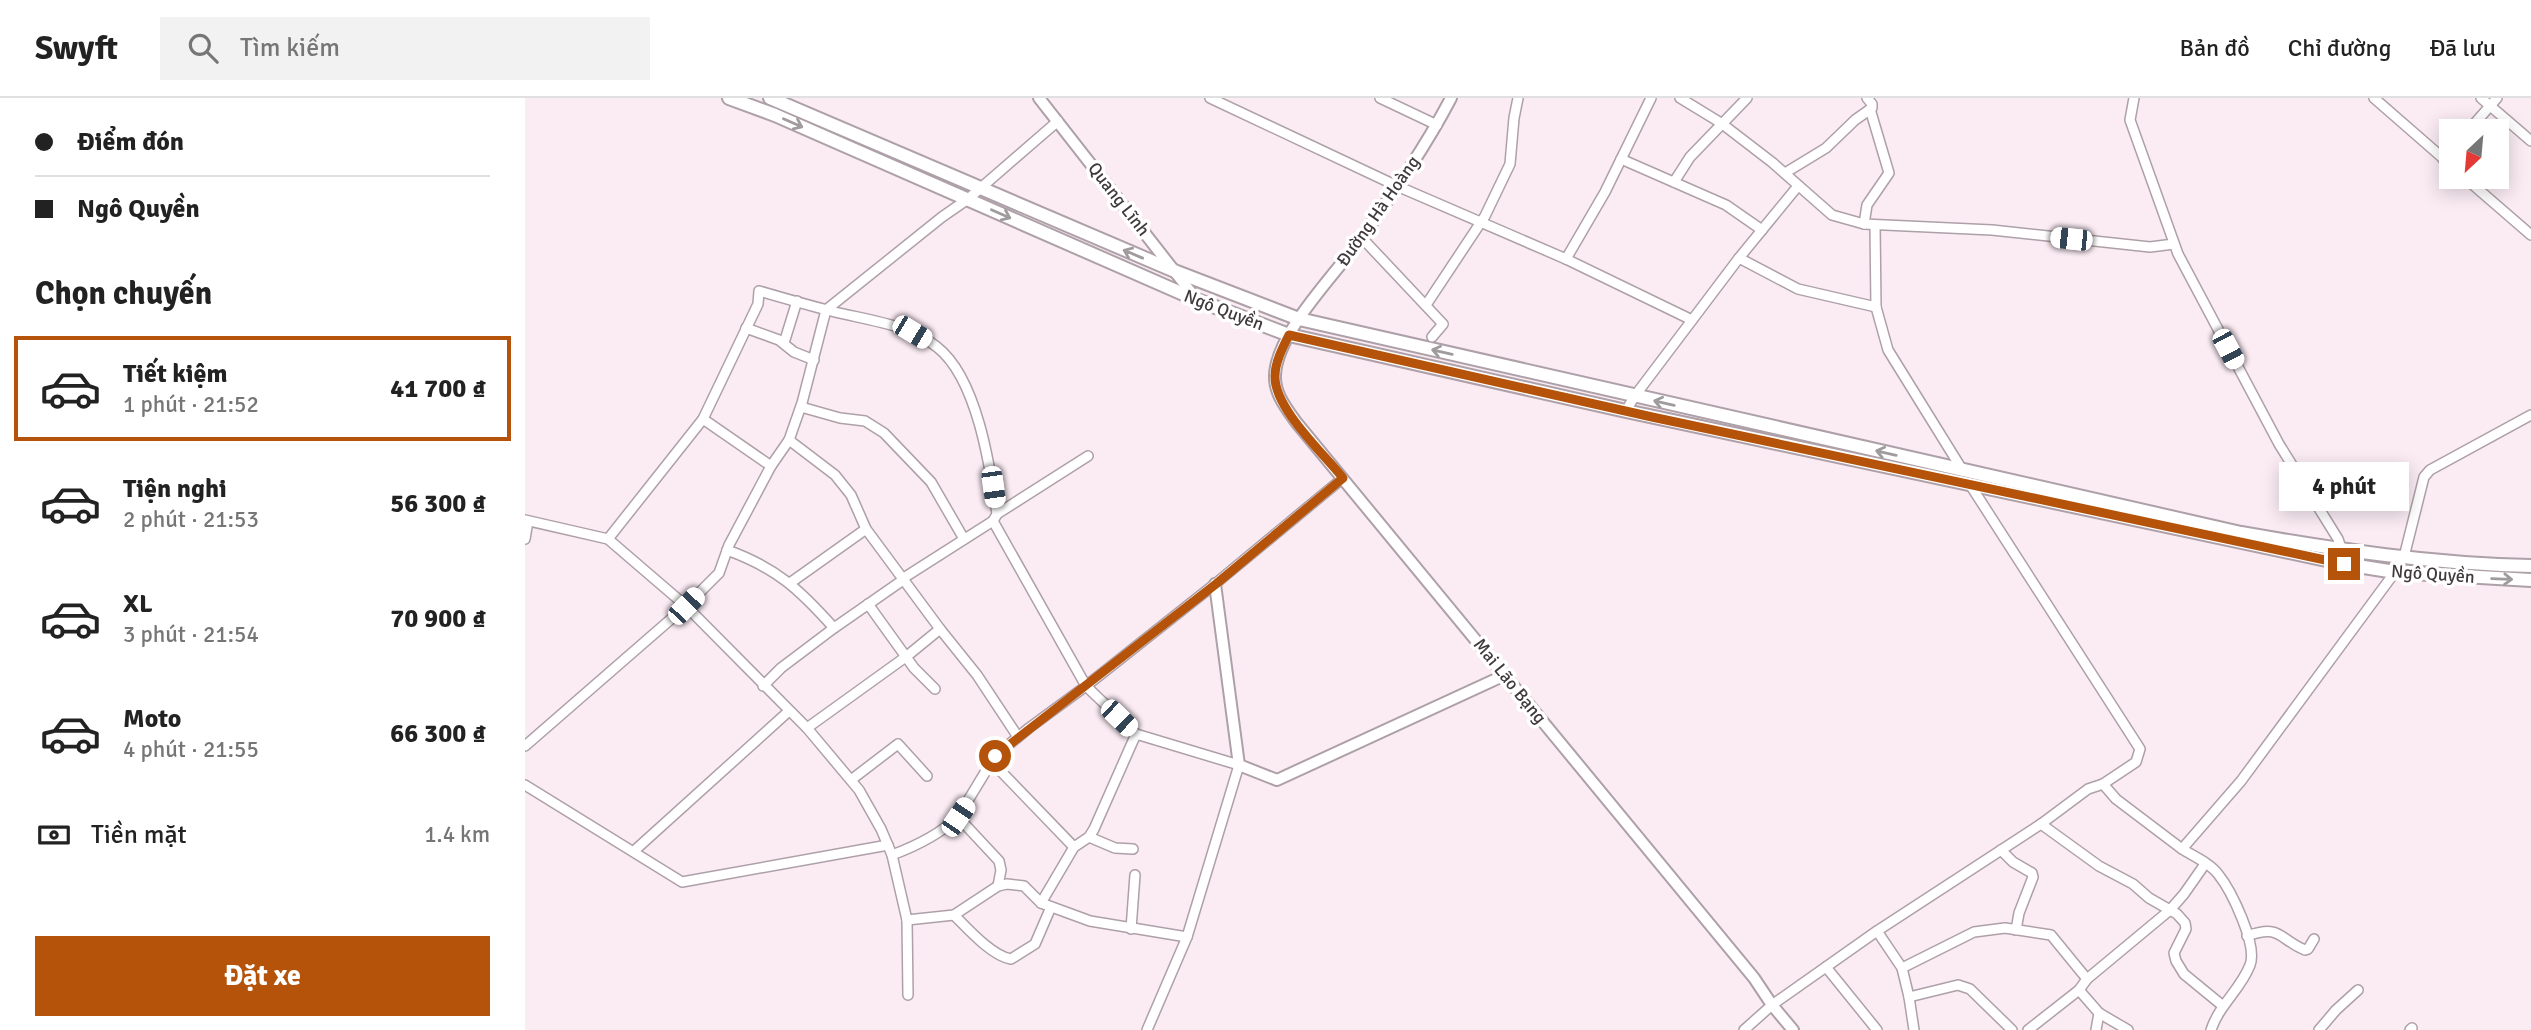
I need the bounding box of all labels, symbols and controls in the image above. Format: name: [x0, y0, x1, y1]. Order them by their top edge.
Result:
search box: [160, 17, 650, 80]
text: Swyft: [35, 28, 118, 69]
icon: search: [184, 29, 222, 67]
text: Tìm kiếm: [240, 32, 340, 64]
text: Bản đồ: [2179, 33, 2250, 63]
text: Chỉ đường: [2288, 33, 2391, 63]
text: Đã lưu: [2429, 33, 2496, 63]
one-way arrow: [781, 117, 803, 130]
north arrow: [2439, 119, 2509, 189]
map controls: [2439, 119, 2509, 189]
text: Điểm đón: [77, 126, 184, 158]
street label: Đường Hà Hoàng: [1332, 152, 1424, 270]
street label: Quang Lĩnh: [1083, 158, 1155, 240]
text: Ngô Quyền: [77, 193, 200, 225]
one-way arrow: [990, 208, 1011, 221]
car: [2050, 226, 2093, 252]
one-way arrow: [1123, 246, 1144, 259]
text: Chọn chuyến: [35, 274, 212, 313]
street label: Ngô Quyền: [1181, 285, 1267, 335]
car: [889, 312, 936, 352]
car: [2209, 326, 2248, 372]
one-way arrow: [1431, 345, 1454, 359]
icon: car: [39, 357, 102, 420]
text: Tiết kiệm: [123, 358, 228, 390]
text: 41 700 ₫: [390, 373, 486, 405]
text: 1 phút · 21:52: [123, 390, 259, 419]
one-way arrow: [1653, 396, 1676, 410]
one-way arrow: [1875, 446, 1898, 459]
callout: 4 phút: [2279, 462, 2409, 512]
car: [980, 465, 1007, 509]
icon: car: [39, 472, 102, 535]
text: 4 phút: [2312, 472, 2376, 501]
text: Tiện nghi: [123, 473, 227, 505]
text: 56 300 ₫: [390, 488, 486, 520]
text: 2 phút · 21:53: [123, 505, 259, 534]
route end: [2328, 548, 2360, 580]
street label: Ngô Quyền: [2391, 560, 2475, 588]
one-way arrow: [2490, 572, 2513, 585]
car: [664, 584, 709, 628]
icon: car: [39, 587, 102, 650]
text: XL: [123, 588, 153, 620]
text: 70 900 ₫: [390, 603, 486, 635]
text: 3 phút · 21:54: [123, 620, 259, 649]
street label: Mai Lão Bạng: [1469, 634, 1551, 728]
car: [1097, 696, 1142, 740]
icon: car: [39, 702, 102, 765]
text: Moto: [123, 703, 181, 735]
text: 66 300 ₫: [390, 718, 486, 750]
text: 4 phút · 21:55: [123, 735, 259, 764]
route start: [979, 740, 1011, 772]
car: [938, 794, 979, 840]
icon: cash: [35, 816, 73, 854]
text: Tiền mặt: [91, 819, 186, 851]
text: 1.4 km: [424, 820, 490, 849]
button: Đặt xe: [35, 936, 490, 1016]

